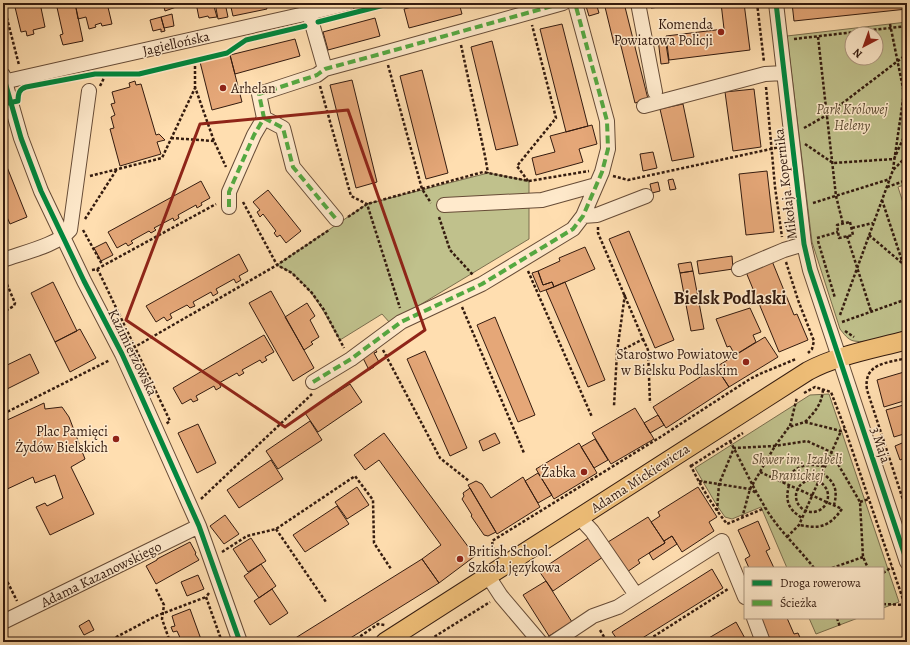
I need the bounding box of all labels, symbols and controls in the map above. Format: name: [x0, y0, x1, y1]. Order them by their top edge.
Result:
place label: Komenda Powiatowa Policji: [614, 15, 713, 50]
street label: Jagiellońska: [141, 26, 212, 60]
north arrow: [844, 26, 884, 66]
marker: Komenda Powiatowa Policji: [716, 27, 726, 37]
text: N: [850, 45, 866, 61]
place label: Arhelan: [230, 79, 276, 98]
marker: Arhelan: [218, 83, 228, 93]
park label: Park Królowej Heleny: [816, 100, 888, 135]
street label: Mikołaja Kopernika: [769, 127, 802, 240]
district label: Bielsk Podlaski: [673, 286, 787, 310]
street label: Kazimierzowska: [103, 306, 162, 399]
place label: Starostwo Powiatowe w Bielsku Podlaskim: [616, 345, 738, 380]
marker: Starostwo Powiatowe w Bielsku Podlaskim: [741, 357, 751, 367]
place label: Plac Pamięci Żydów Bielskich: [16, 422, 109, 457]
street label: 3 Maja: [866, 425, 895, 466]
marker: Plac Pamięci Żydów Bielskich: [111, 434, 121, 444]
street label: Adama Mickiewicza: [586, 439, 694, 518]
park label: Skwer im. Izabeli Branickiej: [752, 450, 842, 485]
place label: Żabka: [541, 463, 576, 482]
marker: Żabka: [579, 467, 589, 477]
street label: Adama Kazanowskiego: [37, 537, 165, 612]
place label: British School. Szkoła językowa: [468, 542, 561, 577]
marker: British School. Szkoła językowa: [455, 554, 465, 564]
legend: [744, 567, 884, 619]
text: Droga rowerowa: [780, 575, 861, 591]
text: Ścieżka: [780, 595, 817, 611]

